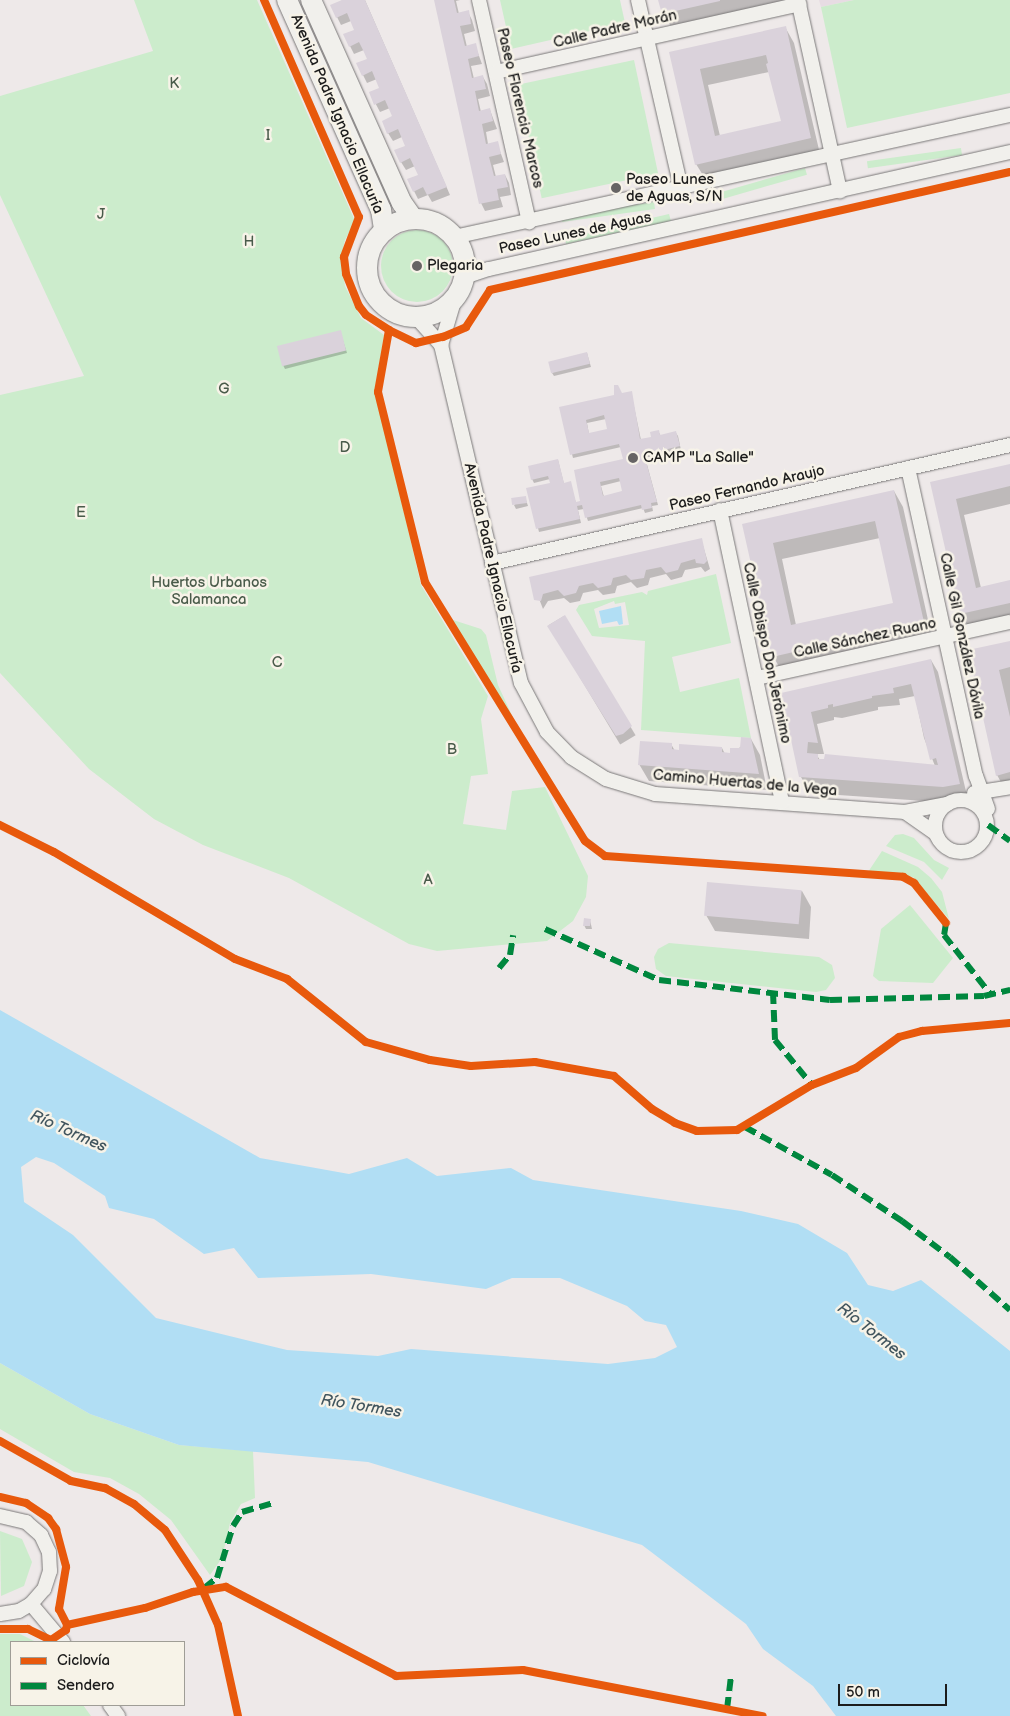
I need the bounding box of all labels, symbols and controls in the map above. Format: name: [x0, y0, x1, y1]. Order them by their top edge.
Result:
street label: Calle Padre Morán: [551, 6, 679, 52]
street label: Avenida Padre Ignacio Ellacuría: [287, 12, 387, 216]
street label: Paseo Florencio Marcos: [493, 26, 547, 190]
park label: K: [169, 75, 179, 93]
park label: I: [266, 127, 270, 145]
place label: Paseo Lunes de Aguas, S/N: [626, 170, 723, 205]
marker: Paseo Lunes de Aguas, S/N: [610, 182, 622, 194]
park label: J: [97, 206, 105, 224]
street label: Paseo Lunes de Aguas: [497, 208, 653, 258]
park label: H: [244, 233, 254, 251]
place label: Plegaria: [427, 257, 483, 275]
marker: Plegaria: [411, 260, 423, 272]
park label: G: [218, 380, 230, 398]
park label: D: [340, 439, 350, 457]
place label: CAMP "La Salle": [643, 449, 754, 467]
marker: CAMP "La Salle": [627, 452, 639, 464]
street label: Avenida Padre Ignacio Ellacuría: [460, 461, 526, 675]
street label: Paseo Fernando Araujo: [668, 461, 826, 515]
park label: E: [76, 504, 86, 522]
street label: Calle Gil González Dávila: [936, 551, 988, 721]
street label: Calle Obispo Don Jerónimo: [739, 560, 795, 746]
park label: Huertos Urbanos Salamanca: [151, 573, 267, 608]
street label: Calle Sánchez Ruano: [792, 614, 938, 662]
park label: C: [272, 654, 282, 672]
park label: B: [447, 741, 457, 759]
street label: Camino Huertas de la Vega: [652, 766, 838, 800]
park label: A: [423, 871, 433, 889]
water label: Río Tormes: [27, 1107, 109, 1157]
water label: Río Tormes: [833, 1299, 909, 1365]
water label: Río Tormes: [319, 1391, 403, 1423]
legend: [10, 1641, 185, 1706]
text: Ciclovía: [57, 1651, 110, 1670]
scale bar: [840, 1674, 949, 1706]
text: Sendero: [57, 1676, 115, 1695]
text: 50 m: [846, 1683, 880, 1702]

